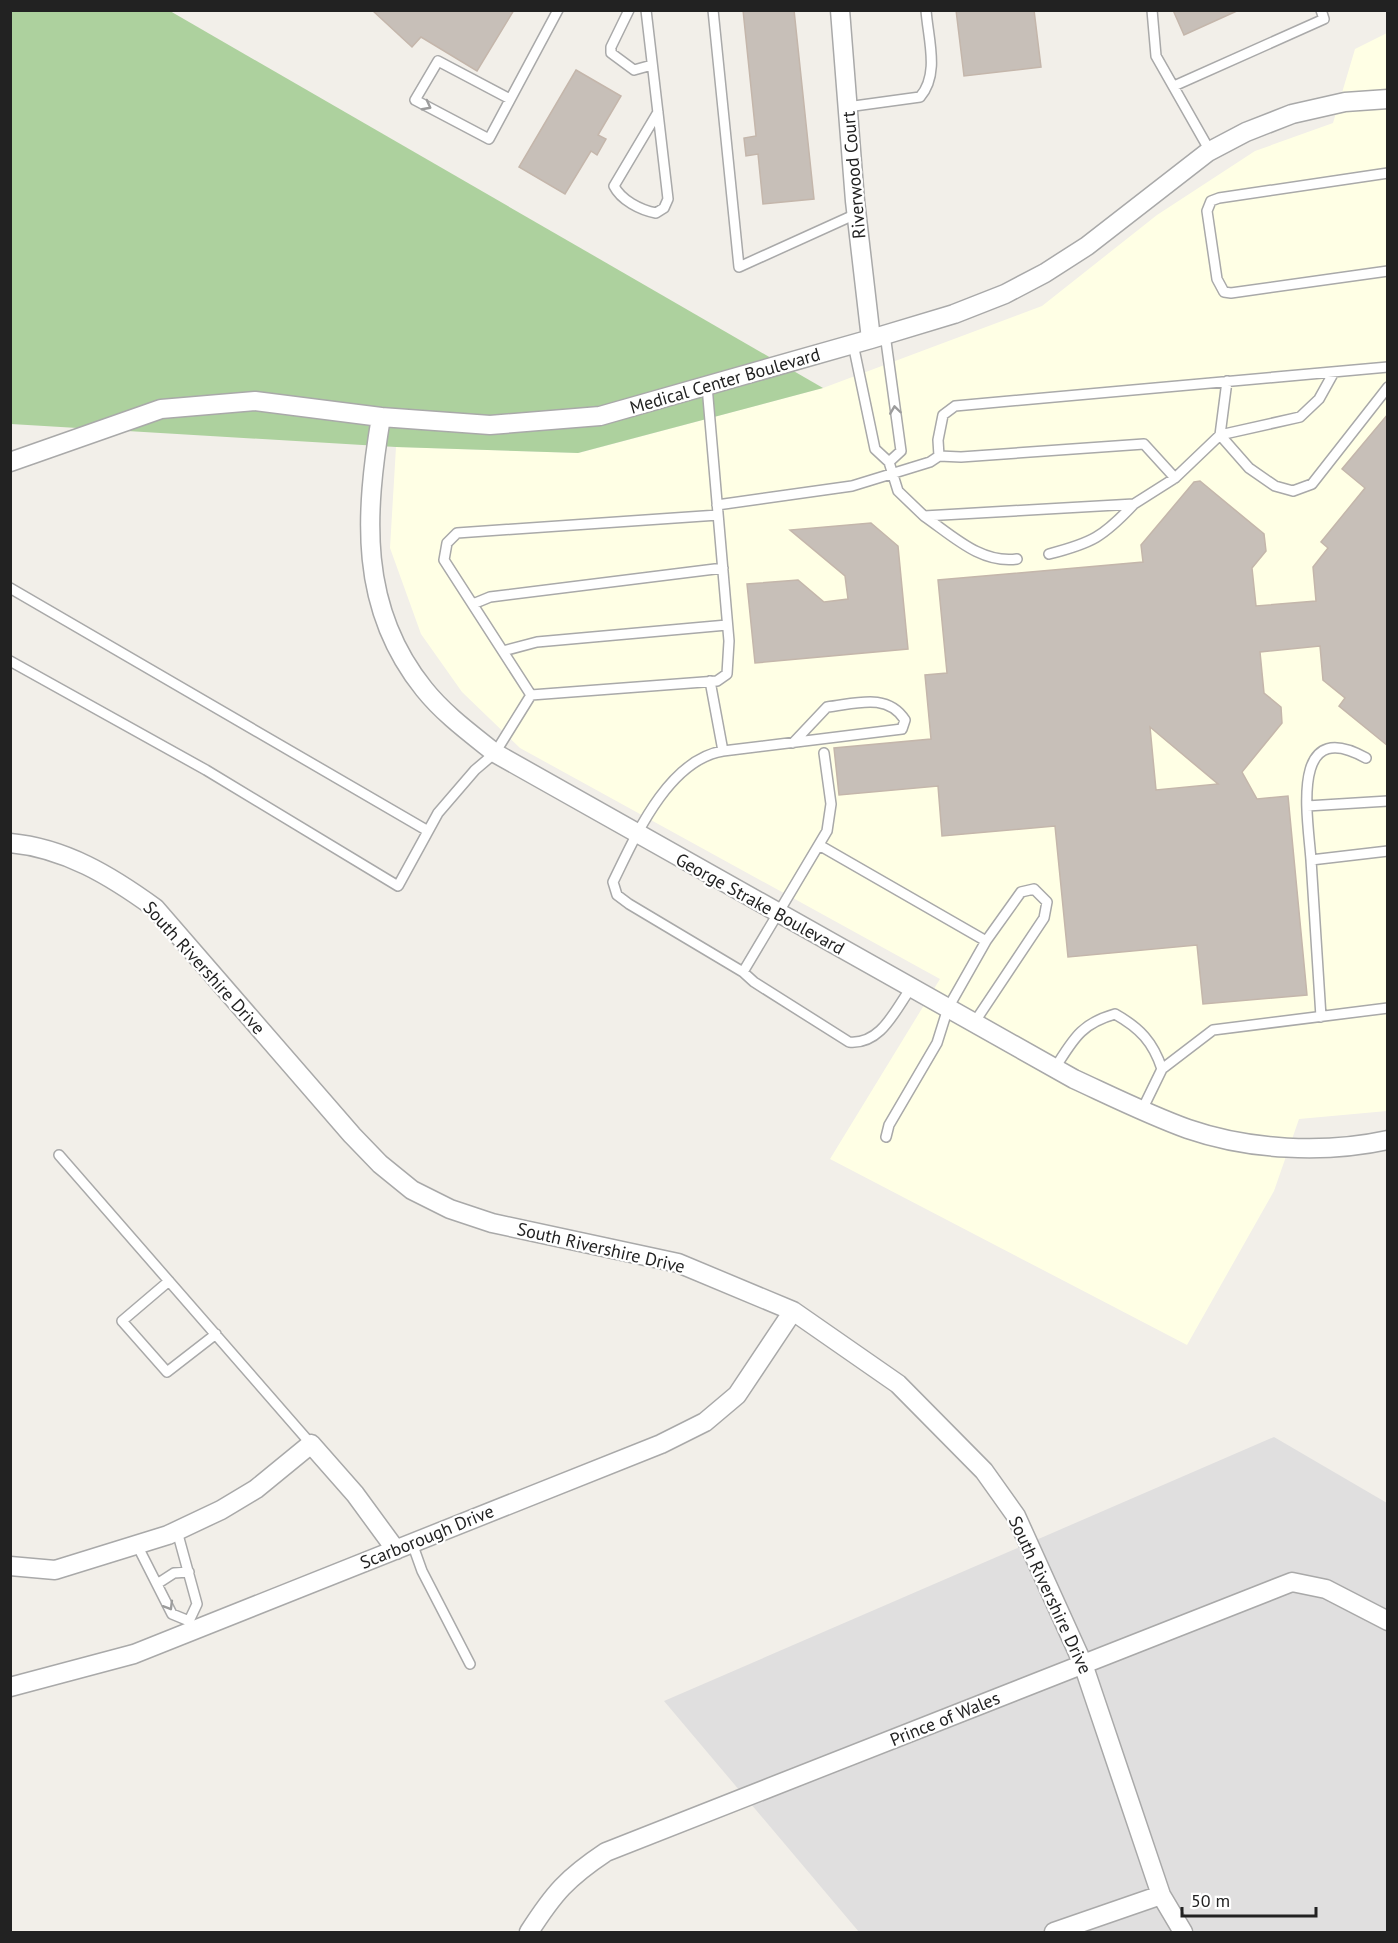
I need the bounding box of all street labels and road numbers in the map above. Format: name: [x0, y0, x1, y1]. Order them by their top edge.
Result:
street label: Riverwood Court: [836, 110, 871, 240]
street label: Medical Center Boulevard: [627, 342, 823, 419]
street label: George Strake Boulevard: [672, 848, 849, 960]
street label: South Rivershire Drive: [138, 896, 270, 1039]
street label: South Rivershire Drive: [515, 1217, 687, 1278]
street label: Scarborough Drive: [357, 1499, 497, 1574]
street label: South Rivershire Drive: [1004, 1512, 1097, 1677]
street label: Prince of Wales: [886, 1686, 1003, 1751]

